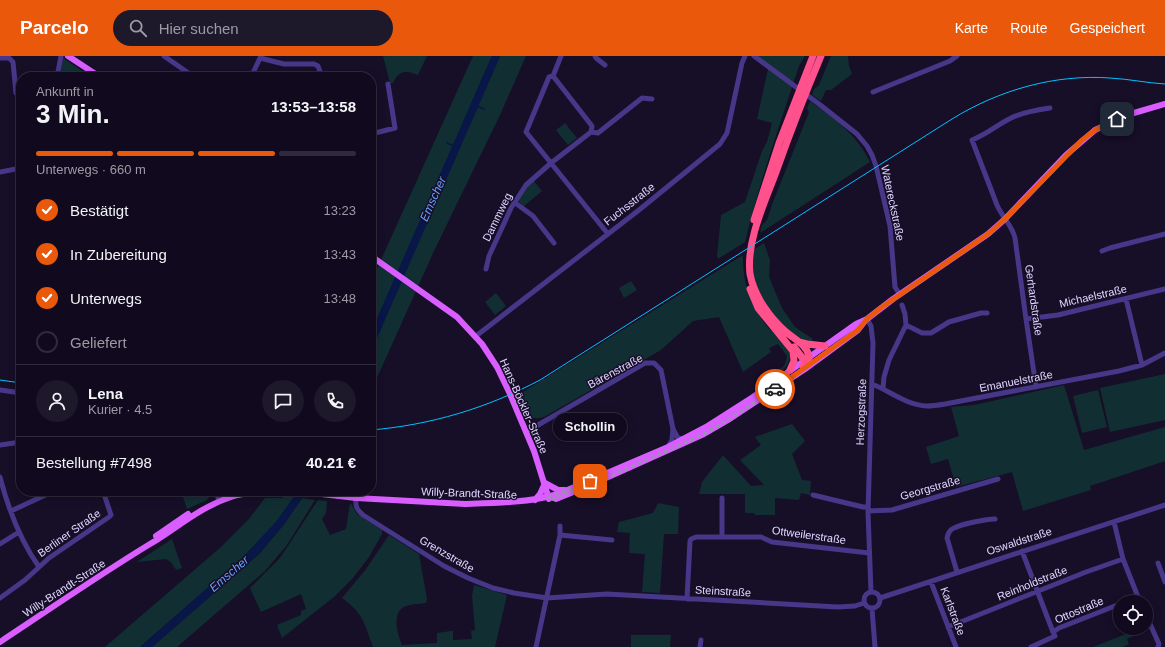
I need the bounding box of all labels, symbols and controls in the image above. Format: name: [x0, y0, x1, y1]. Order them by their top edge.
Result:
search box: [113, 10, 393, 46]
text: Parcelo: [20, 17, 89, 38]
icon: search: [127, 17, 149, 39]
text: Hier suchen: [159, 20, 239, 37]
text: Karte: [955, 20, 988, 36]
text: Route: [1010, 20, 1048, 36]
text: Gespeichert: [1070, 20, 1145, 36]
text: Ankunft in: [36, 84, 94, 99]
text: 13:53–13:58: [271, 98, 356, 115]
text: 3 Min.: [36, 99, 110, 129]
pin: [1100, 102, 1134, 136]
icon: home: [1106, 108, 1128, 130]
text: Unterwegs · 660 m: [36, 162, 146, 177]
street label: Watereckstraße: [879, 164, 907, 242]
water label: Emscher: [417, 174, 449, 223]
street label: Fuchsstraße: [601, 180, 657, 228]
street label: Dammweg: [480, 191, 514, 243]
icon: check: [36, 199, 58, 221]
text: Bestätigt: [70, 202, 128, 219]
text: 13:23: [323, 203, 356, 218]
icon: check: [36, 243, 58, 265]
text: In Zubereitung: [70, 246, 167, 263]
text: 13:43: [323, 247, 356, 262]
street label: Gerhardstraße: [1023, 264, 1045, 336]
street label: Michaelstraße: [1058, 282, 1128, 310]
icon: check: [36, 287, 58, 309]
text: Unterwegs: [70, 290, 142, 307]
text: 13:48: [323, 291, 356, 306]
text: Geliefert: [70, 334, 127, 351]
street label: Bärenstraße: [585, 351, 645, 391]
street label: Hans-Böckler-Straße: [498, 357, 550, 455]
street label: Emanuelstraße: [978, 368, 1054, 394]
courier: [755, 369, 795, 409]
icon: car: [764, 378, 786, 400]
street label: Herzogstraße: [854, 378, 868, 446]
button: person: [36, 380, 78, 422]
button: chat: [262, 380, 304, 422]
button: phone: [314, 380, 356, 422]
text: Lena: [88, 385, 123, 402]
text: Kurier · 4.5: [88, 402, 152, 417]
callout: Schollin: [553, 413, 627, 441]
text: Schollin: [565, 419, 615, 434]
text: Bestellung #7498: [36, 454, 152, 471]
text: 40.21 €: [306, 454, 356, 471]
pin: [573, 464, 607, 498]
icon: bag: [579, 470, 601, 492]
street label: Georgstraße: [899, 474, 961, 502]
street label: Willy-Brandt-Straße: [421, 485, 517, 501]
street label: Berliner Straße: [35, 507, 103, 559]
street label: Ottweilerstraße: [771, 524, 847, 546]
street label: Oswaldstraße: [985, 525, 1053, 557]
street label: Grenzstraße: [418, 534, 476, 574]
water label: Emscher: [207, 553, 252, 595]
street label: Willy-Brandt-Straße: [20, 557, 108, 619]
street label: Reinholdstraße: [995, 563, 1069, 603]
street label: Steinstraße: [695, 584, 751, 598]
street label: Karlstraße: [938, 585, 968, 637]
street label: Ottostraße: [1053, 594, 1105, 626]
map controls: [1113, 595, 1153, 635]
button: locate: [1113, 595, 1153, 635]

